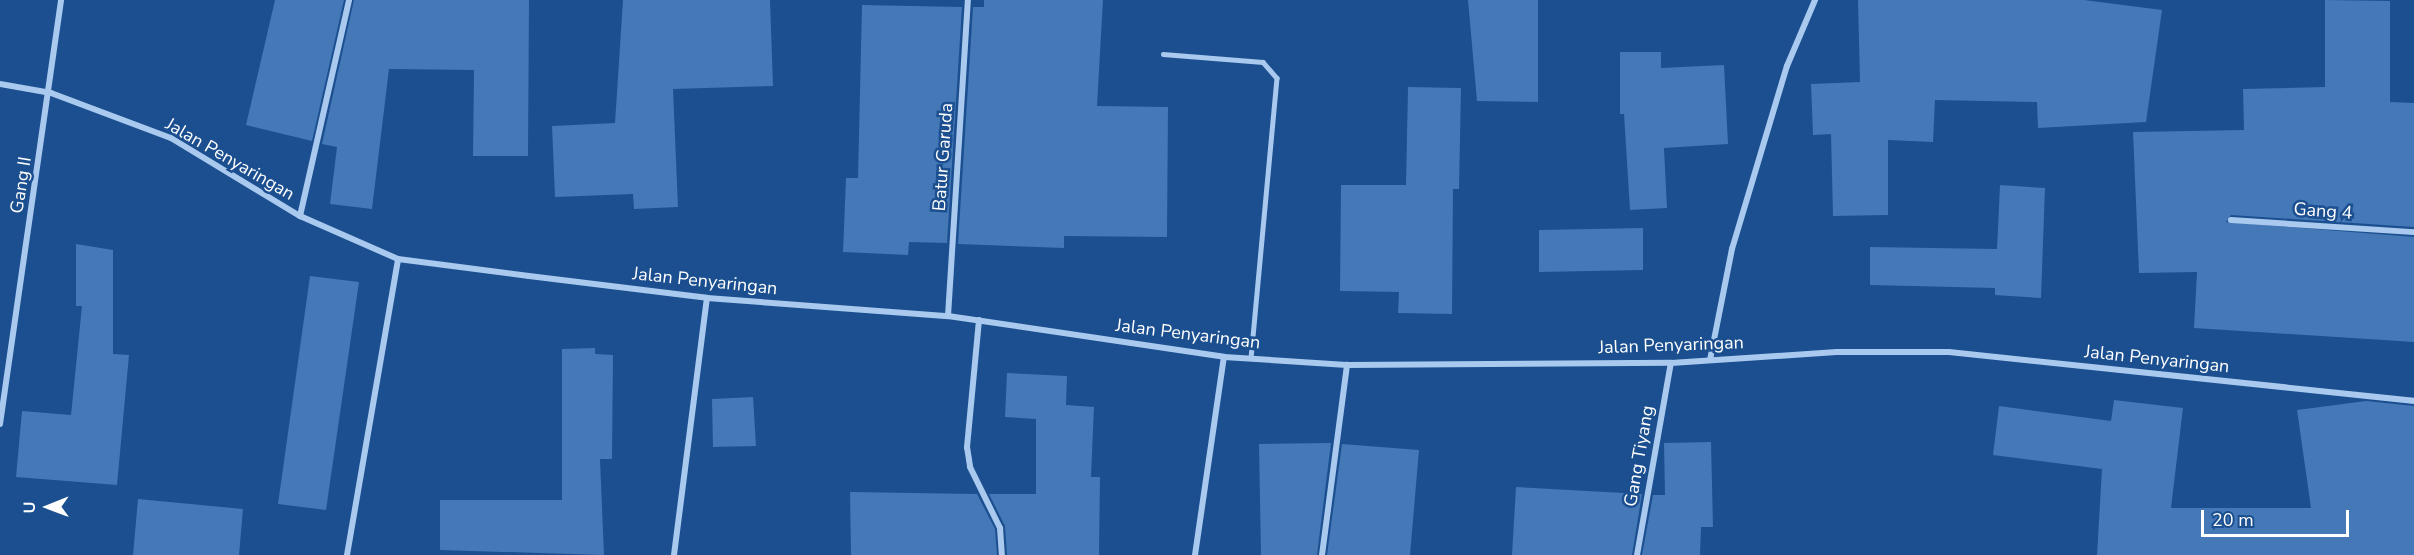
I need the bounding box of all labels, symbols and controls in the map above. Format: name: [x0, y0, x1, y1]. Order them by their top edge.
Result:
street label: Batur Garuda: [928, 102, 958, 212]
street label: Jalan Penyaringan: [162, 113, 298, 205]
street label: Gang II: [6, 155, 36, 215]
street label: Gang 4: [2293, 198, 2353, 224]
street label: Jalan Penyaringan: [631, 263, 779, 299]
street label: Jalan Penyaringan: [1114, 314, 1262, 354]
street label: Jalan Penyaringan: [1598, 332, 1744, 358]
street label: Jalan Penyaringan: [2083, 341, 2231, 377]
street label: Gang Tiyang: [1619, 404, 1659, 508]
north arrow: [18, 477, 78, 537]
scale bar: [2204, 498, 2352, 536]
text: U: [19, 501, 41, 513]
text: 20 m: [2212, 508, 2254, 532]

